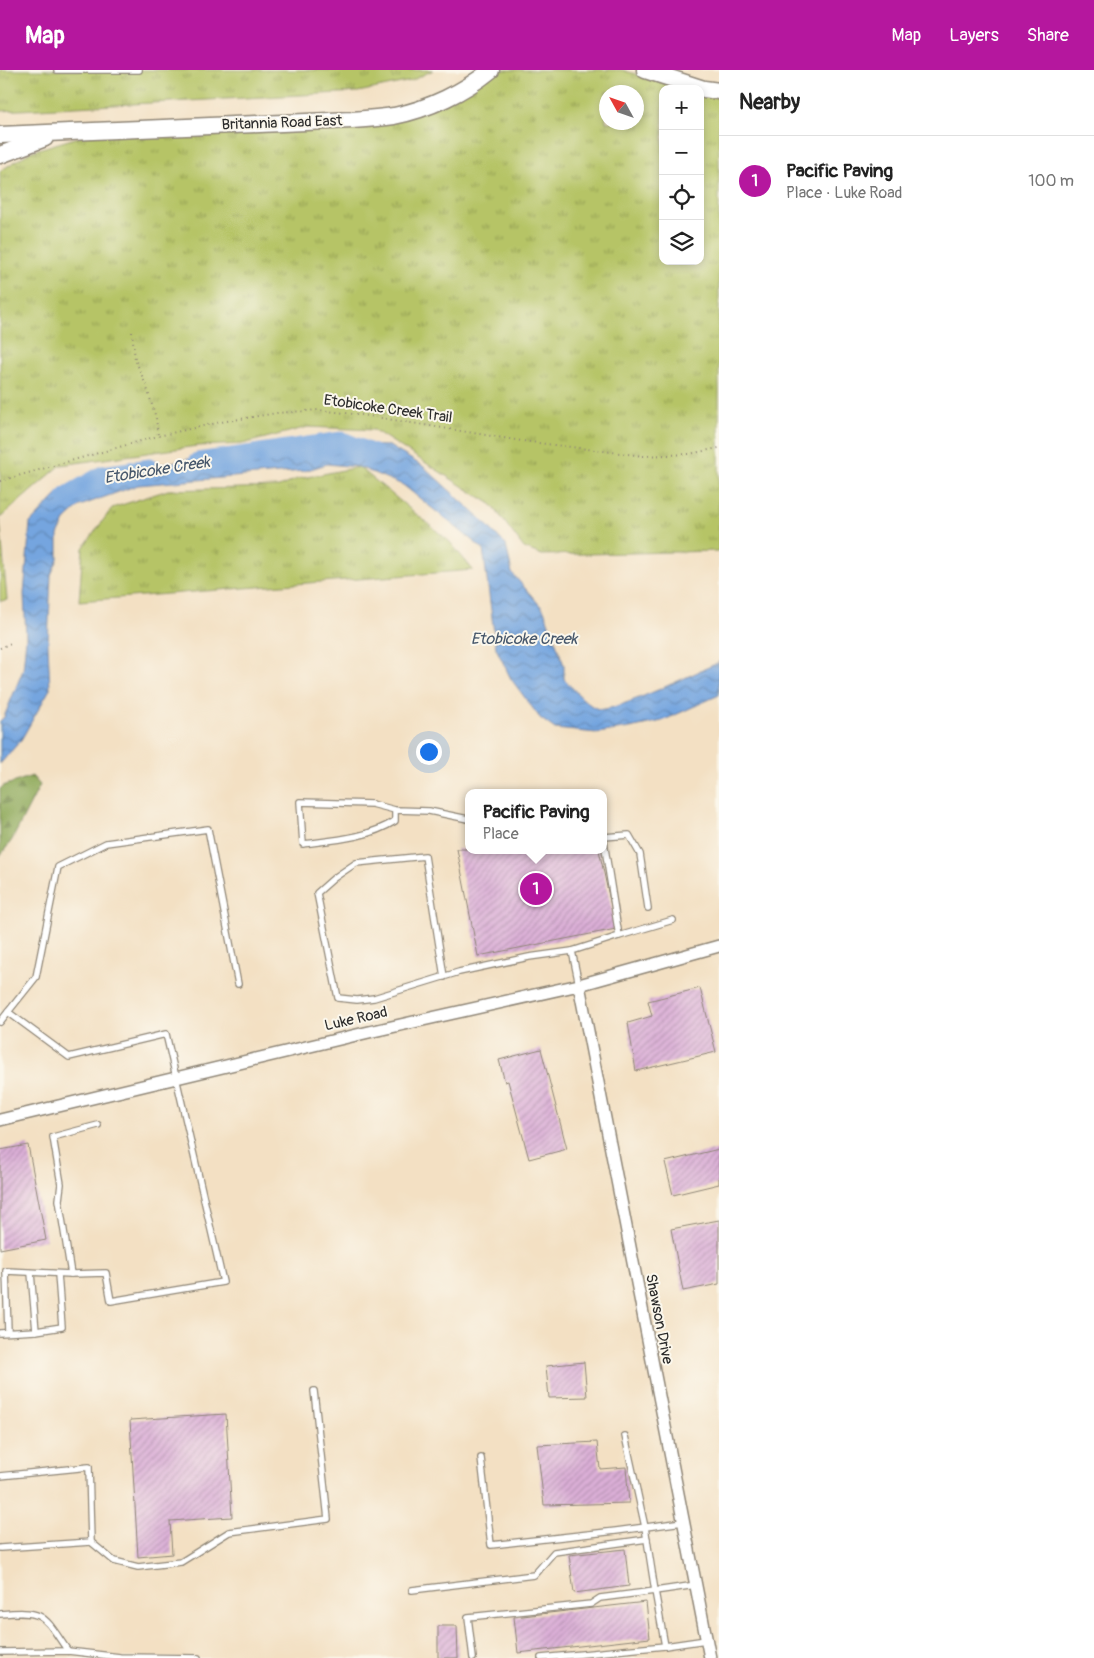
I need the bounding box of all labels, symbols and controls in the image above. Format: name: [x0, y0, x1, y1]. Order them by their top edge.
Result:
text: Map: [25, 21, 65, 50]
text: Map: [892, 24, 921, 47]
text: Layers: [949, 24, 999, 47]
text: Share: [1027, 24, 1069, 47]
north arrow: [599, 85, 644, 130]
map controls: [659, 85, 704, 265]
button: +: [659, 85, 704, 130]
text: Nearby: [739, 89, 800, 116]
street label: Britannia Road East: [221, 111, 344, 135]
button: −: [659, 130, 704, 175]
text: Pacific Paving: [786, 159, 893, 183]
text: 1: [752, 171, 758, 191]
text: 100 m: [1028, 171, 1074, 191]
button: locate: [659, 175, 704, 220]
text: Place · Luke Road: [786, 183, 902, 203]
button: layers: [659, 220, 704, 265]
street label: Etobicoke Creek Trail: [323, 391, 453, 427]
water label: Etobicoke Creek: [103, 452, 212, 488]
water label: Etobicoke Creek: [471, 629, 579, 649]
your location: [416, 739, 442, 765]
popup: [465, 789, 607, 854]
text: Pacific Paving: [482, 800, 590, 824]
text: Place: [482, 824, 519, 844]
pin: 1: [520, 870, 552, 908]
street label: Luke Road: [323, 1003, 389, 1035]
street label: Shawson Drive: [641, 1272, 677, 1366]

